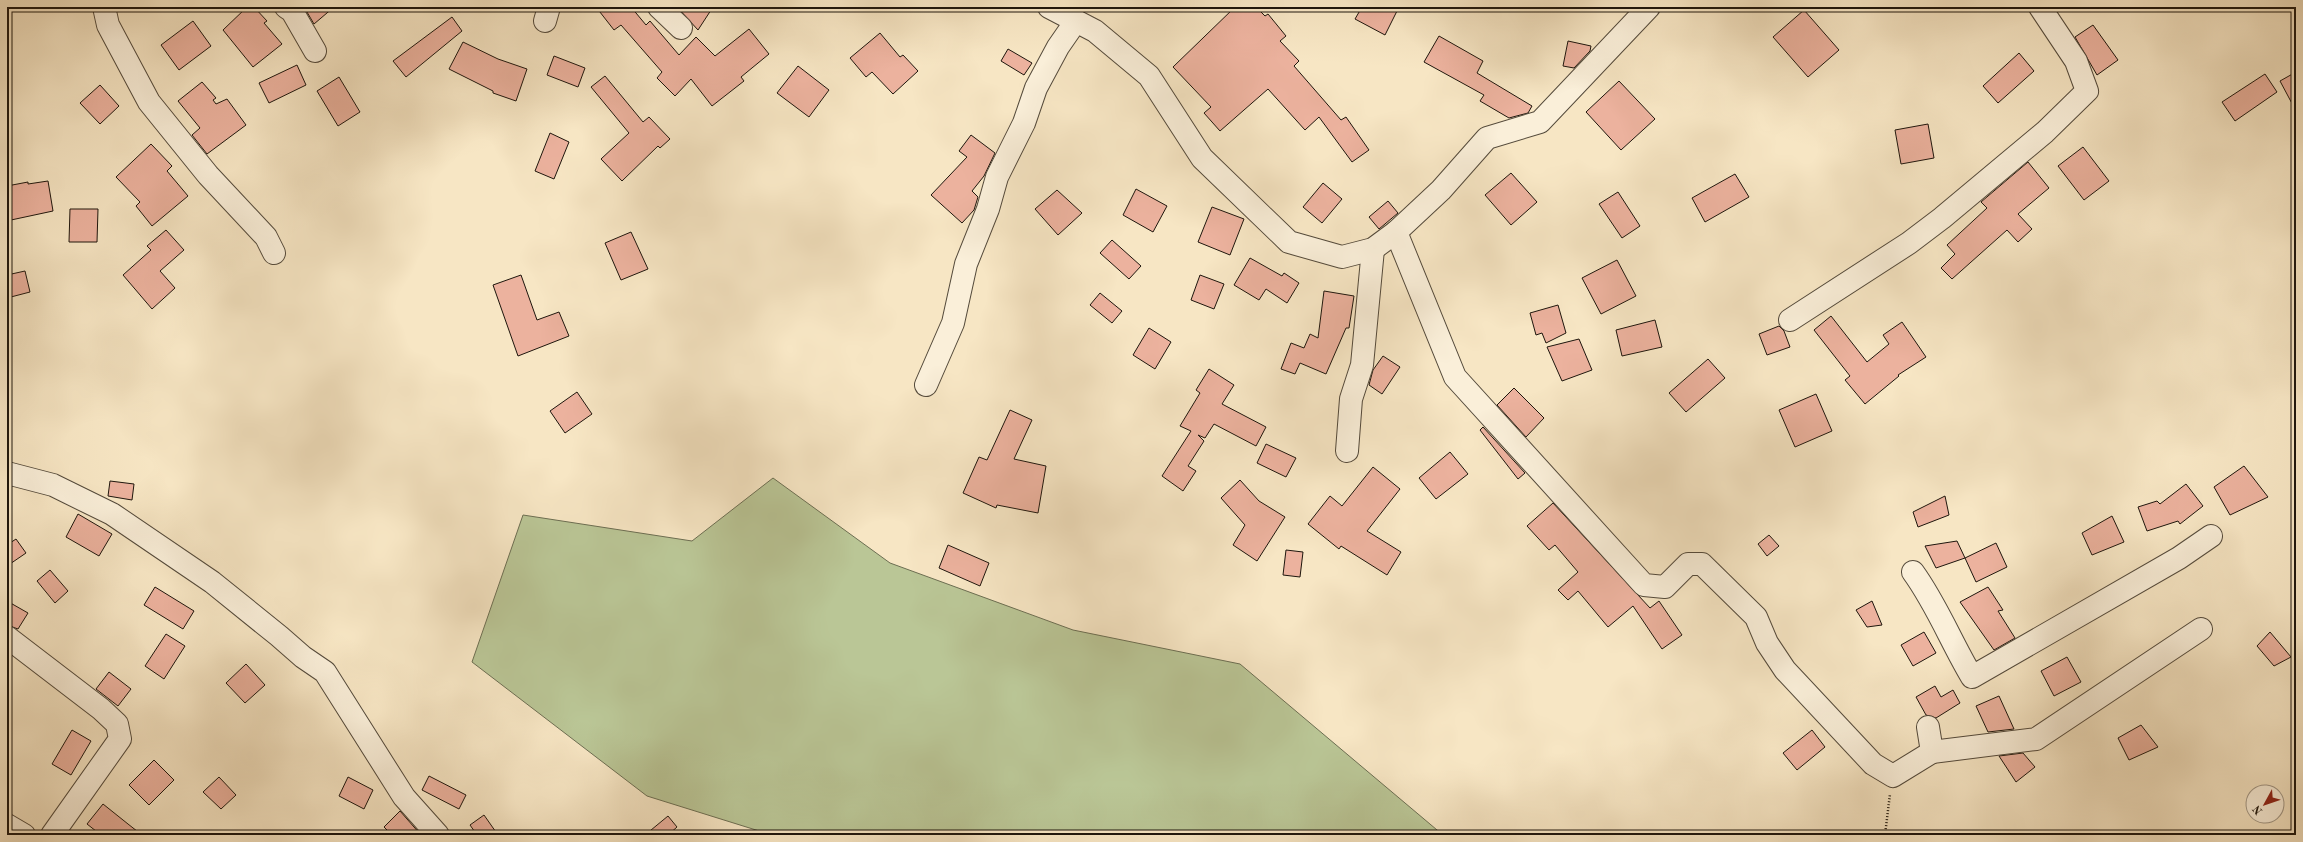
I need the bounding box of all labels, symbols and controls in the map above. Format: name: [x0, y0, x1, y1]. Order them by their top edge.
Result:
north arrow: [2245, 784, 2285, 824]
text: N: [2251, 802, 2265, 816]

